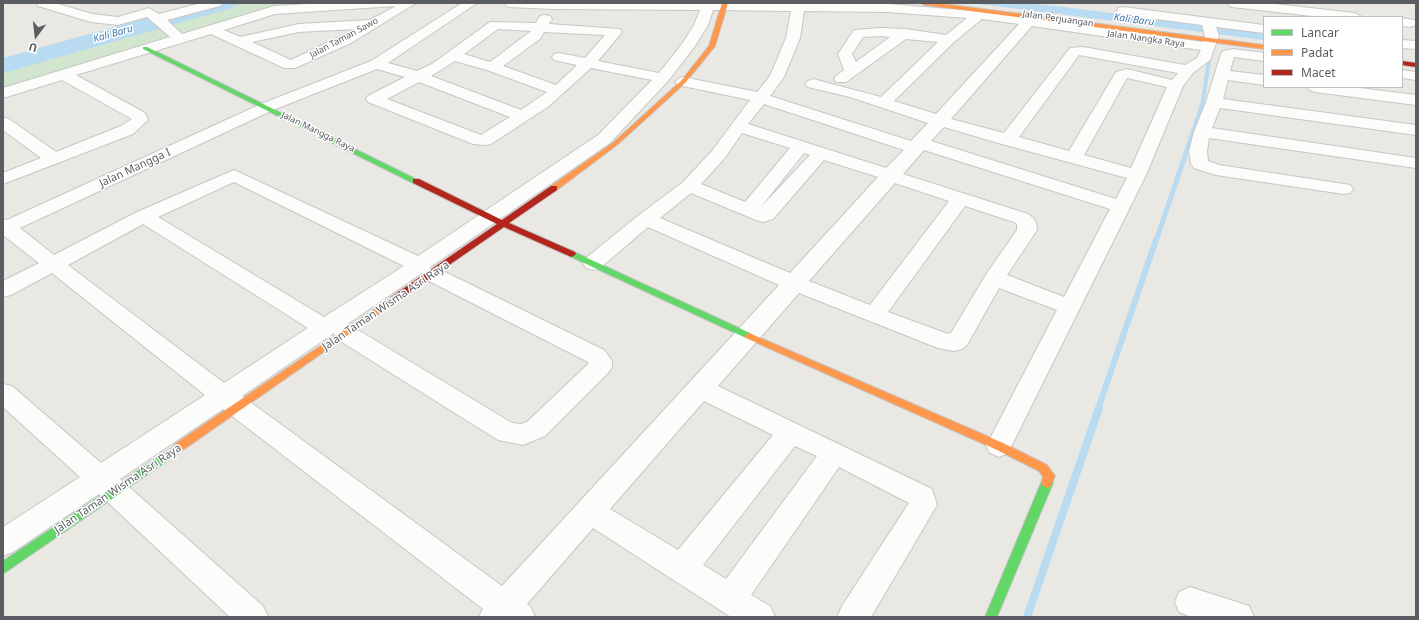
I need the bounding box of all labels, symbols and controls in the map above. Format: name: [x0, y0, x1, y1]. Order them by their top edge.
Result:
street label: Jalan Perjuangan: [1022, 9, 1094, 29]
water label: Kali Baru: [1113, 11, 1155, 29]
street label: Jalan Taman Sawo: [308, 15, 380, 61]
north arrow: [16, 16, 56, 56]
legend: [1263, 16, 1403, 88]
water label: Kali Baru: [92, 23, 134, 45]
text: Lancar: [1301, 24, 1339, 41]
street label: Jalan Nangka Raya: [1107, 28, 1185, 50]
text: U: [27, 40, 39, 56]
text: Padat: [1301, 44, 1333, 61]
text: Macet: [1301, 64, 1335, 81]
street label: Jalan Mangga Raya: [280, 110, 356, 154]
street label: Jalan Mangga I: [97, 146, 173, 190]
street label: Jalan Taman Wisma Asri Raya: [320, 258, 452, 354]
street label: Jalan Taman Wisma Asri Raya: [52, 441, 184, 537]

